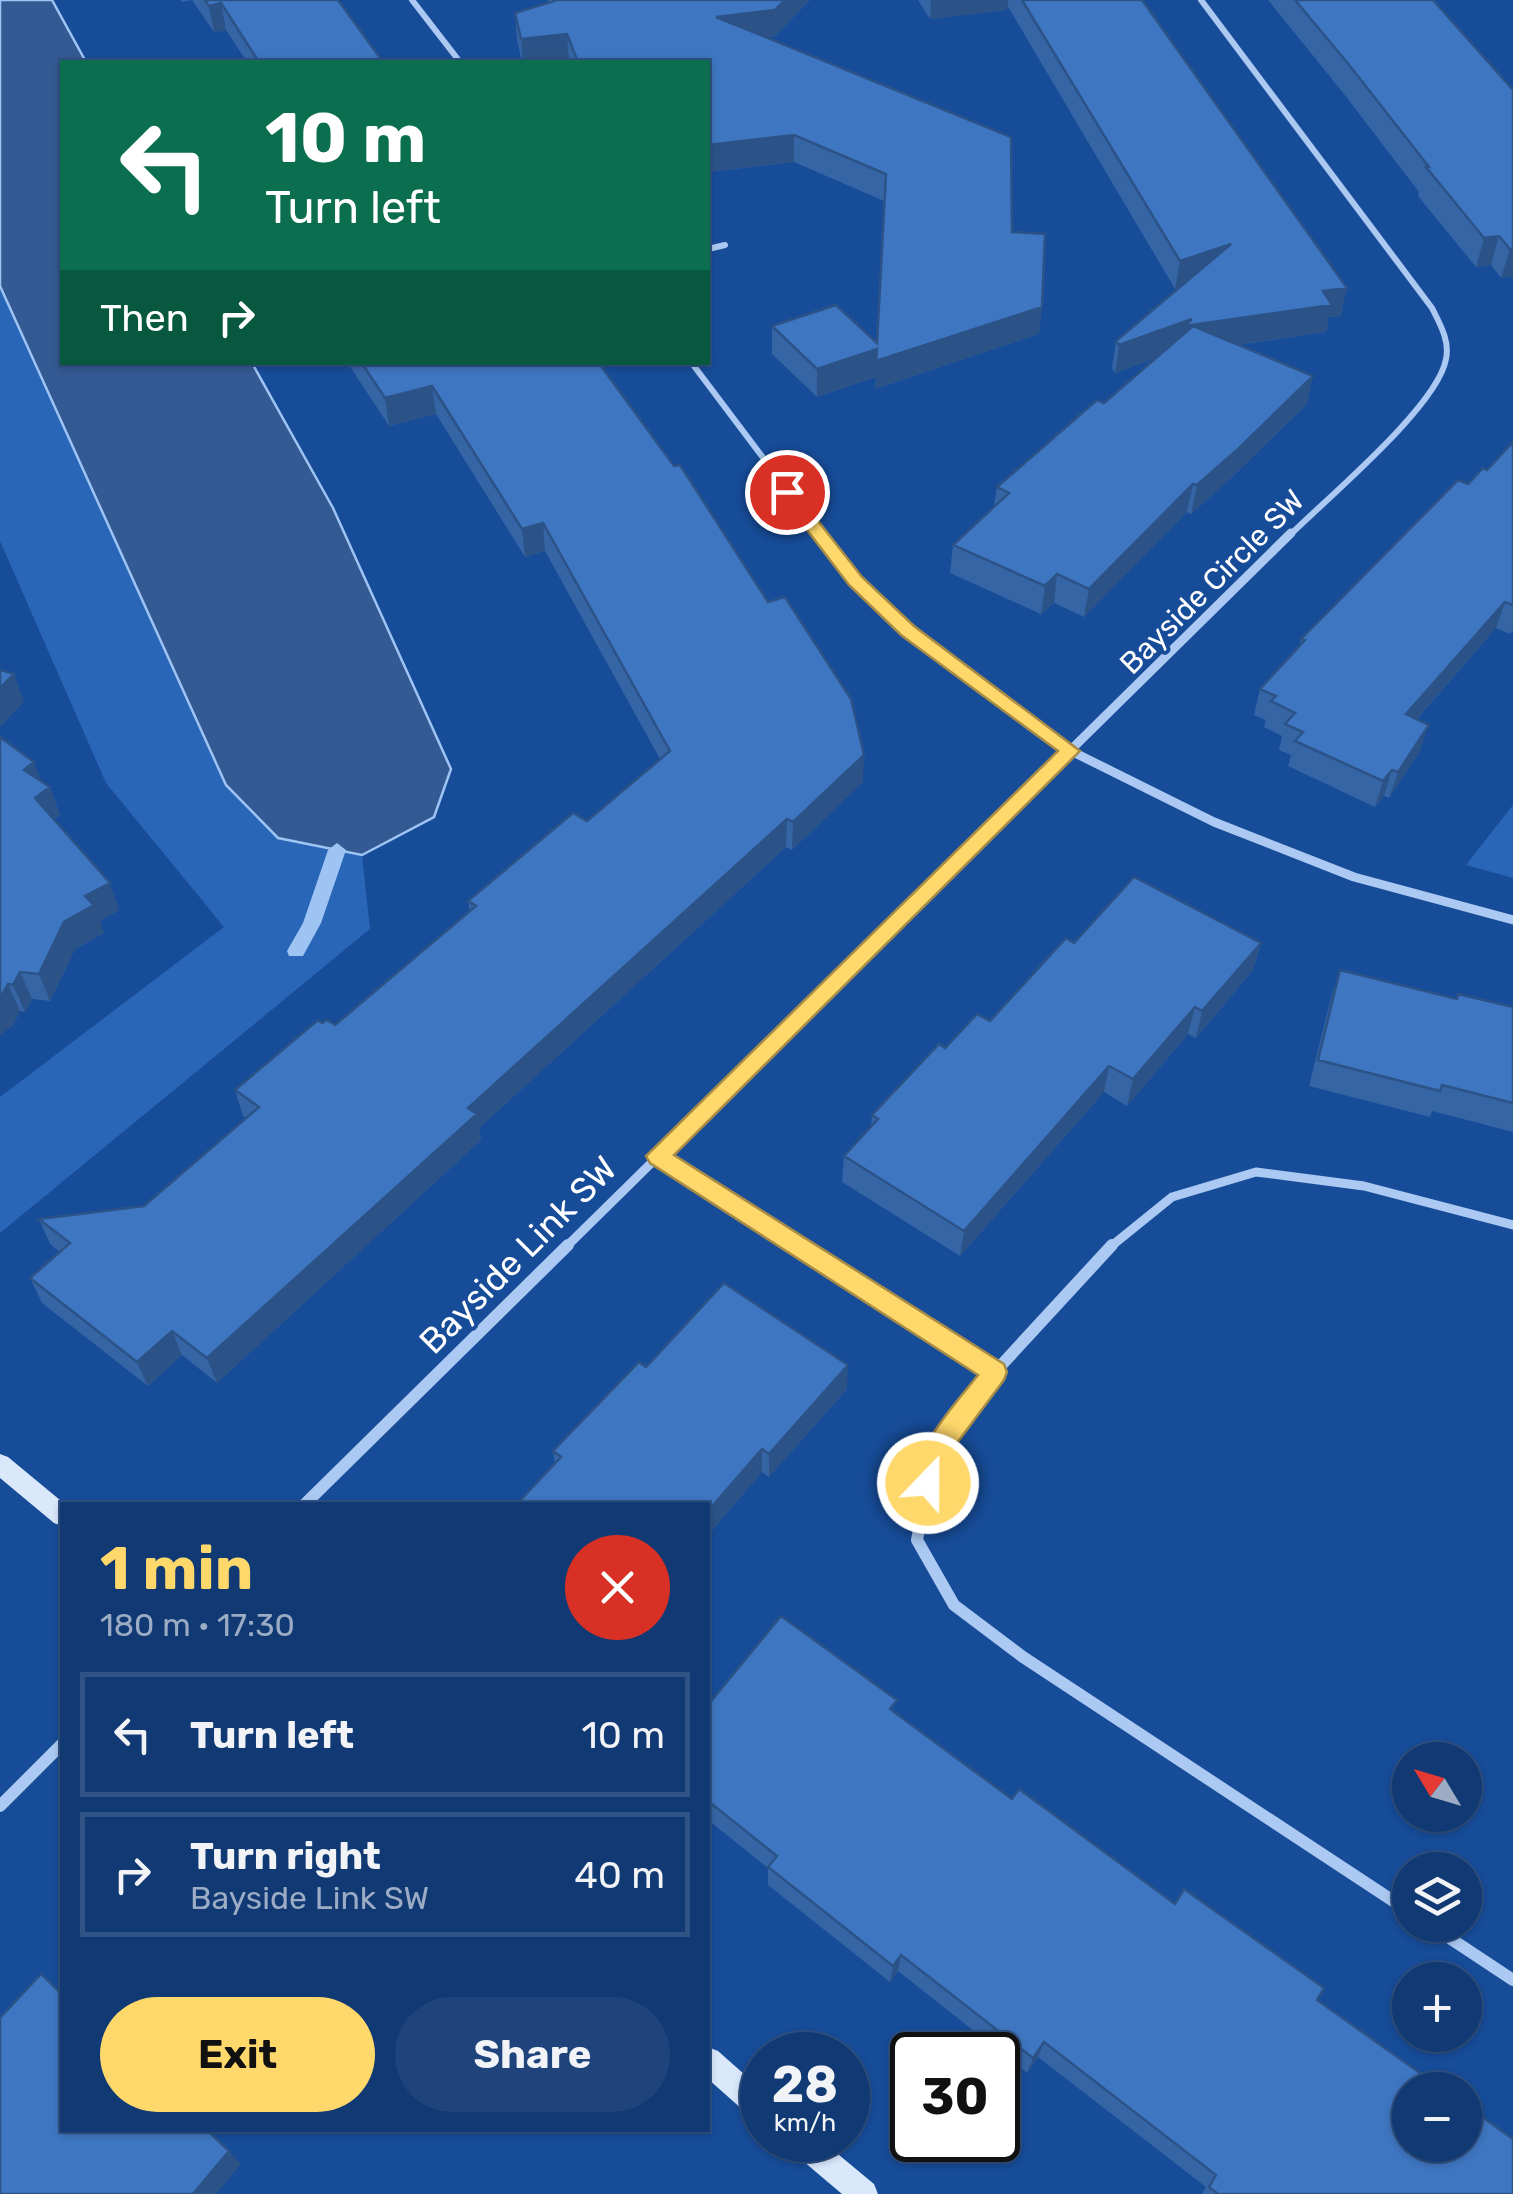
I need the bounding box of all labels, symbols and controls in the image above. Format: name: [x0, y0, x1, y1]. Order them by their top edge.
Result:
text: 10 m: [265, 97, 426, 180]
icon: left: [100, 100, 230, 230]
text: Turn left: [265, 181, 441, 234]
icon: right: [209, 290, 264, 345]
text: Then: [100, 295, 189, 341]
pin: [745, 450, 830, 535]
icon: arrive: [760, 465, 815, 520]
street label: Bayside Circle SW: [1112, 482, 1312, 682]
street label: Bayside Link SW: [411, 1148, 625, 1362]
position arrow: [876, 1431, 980, 1535]
text: 1 min: [100, 1533, 253, 1604]
button: close: [565, 1535, 670, 1640]
text: 180 m · 17:30: [100, 1606, 295, 1644]
icon: left: [105, 1707, 160, 1762]
text: Turn left: [190, 1712, 354, 1758]
text: 10 m: [582, 1712, 665, 1758]
north arrow: [1392, 1742, 1482, 1832]
map controls: [1392, 1742, 1482, 2162]
text: Turn right: [190, 1833, 381, 1879]
icon: right: [105, 1847, 160, 1902]
text: 40 m: [574, 1852, 665, 1898]
button: layers: [1392, 1852, 1482, 1942]
text: Bayside Link SW: [190, 1879, 429, 1917]
button: +: [1392, 1962, 1482, 2052]
button: Exit: [100, 1997, 375, 2112]
button: Share: [395, 1997, 670, 2112]
speed limit sign: 30: [890, 2032, 1020, 2162]
text: 28: [772, 2055, 838, 2115]
button: −: [1392, 2072, 1482, 2162]
text: km/h: [774, 2108, 836, 2137]

